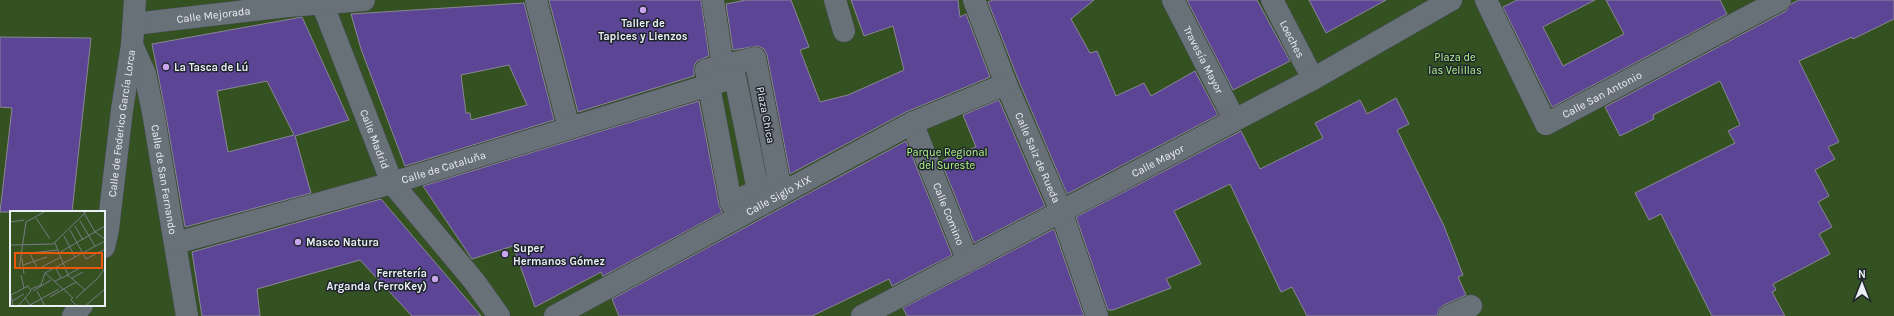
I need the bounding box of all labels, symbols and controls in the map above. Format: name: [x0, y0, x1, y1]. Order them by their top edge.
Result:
street label: Calle Mejorada: [176, 4, 251, 26]
marker: Taller de Tapices y Lienzos: [638, 5, 648, 15]
place label: Taller de Tapices y Lienzos: [598, 17, 688, 43]
street label: Loeches: [1277, 18, 1307, 60]
street label: Travesía Mayor: [1180, 24, 1226, 96]
street label: Calle de Federico García Lorca: [106, 49, 138, 198]
park label: Plaza de las Velillas: [1428, 51, 1482, 77]
place label: La Tasca de Lú: [174, 61, 248, 74]
marker: La Tasca de Lú: [161, 62, 171, 72]
street label: Calle San Antonio: [1560, 68, 1644, 121]
street label: Plaza Chica: [754, 86, 777, 145]
street label: Calle Madrid: [357, 108, 392, 171]
street label: Calle Saiz de Rueda: [1012, 110, 1063, 205]
street label: Calle de San Fernando: [148, 124, 179, 235]
street label: Calle Mayor: [1129, 142, 1187, 180]
park label: Parque Regional del Sureste: [906, 146, 988, 172]
street label: Calle de Cataluña: [400, 148, 487, 187]
street label: Calle Siglo XIX: [744, 173, 814, 219]
street label: Calle Comino: [930, 181, 967, 247]
inset map: [10, 211, 105, 306]
place label: Masco Natura: [306, 236, 379, 249]
marker: Masco Natura: [293, 237, 303, 247]
place label: Super Hermanos Gómez: [513, 242, 605, 268]
marker: Super Hermanos Gómez: [500, 249, 510, 259]
north arrow: [1842, 264, 1882, 304]
place label: Ferretería Arganda (FerroKey): [327, 267, 427, 293]
text: N: [1858, 268, 1866, 281]
marker: Ferretería Arganda (FerroKey): [430, 274, 440, 284]

